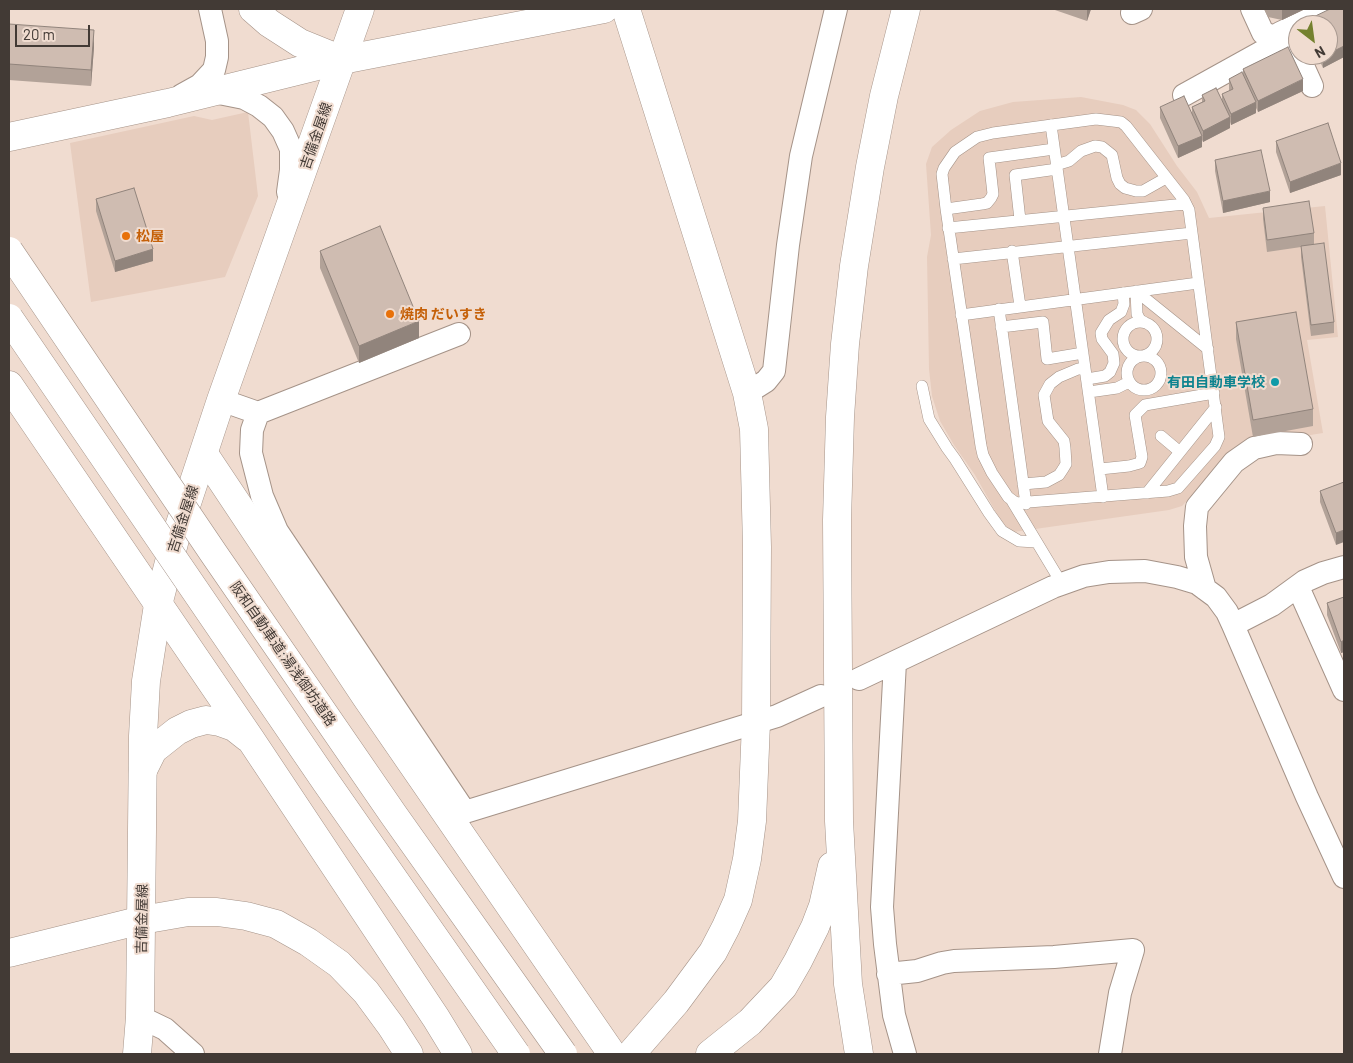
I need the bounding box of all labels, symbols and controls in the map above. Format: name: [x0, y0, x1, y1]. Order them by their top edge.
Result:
scale bar: [18, 15, 92, 47]
north arrow: [1288, 15, 1338, 65]
text: 20 m: [23, 25, 55, 43]
text: N: [1312, 43, 1329, 62]
street label: 吉備金屋線: [297, 100, 335, 172]
place label: 松屋: [136, 228, 164, 244]
marker: 松屋: [120, 230, 132, 242]
place label: 焼肉 だいすき: [400, 306, 487, 322]
marker: 焼肉 だいすき: [384, 308, 396, 320]
place label: 有田自動車学校: [1167, 374, 1265, 390]
marker: 有田自動車学校: [1269, 376, 1281, 388]
street label: 吉備金屋線: [164, 483, 202, 555]
street label: 阪和自動車道;湯浅御坊道路: [227, 579, 339, 729]
street label: 吉備金屋線: [133, 884, 151, 954]

